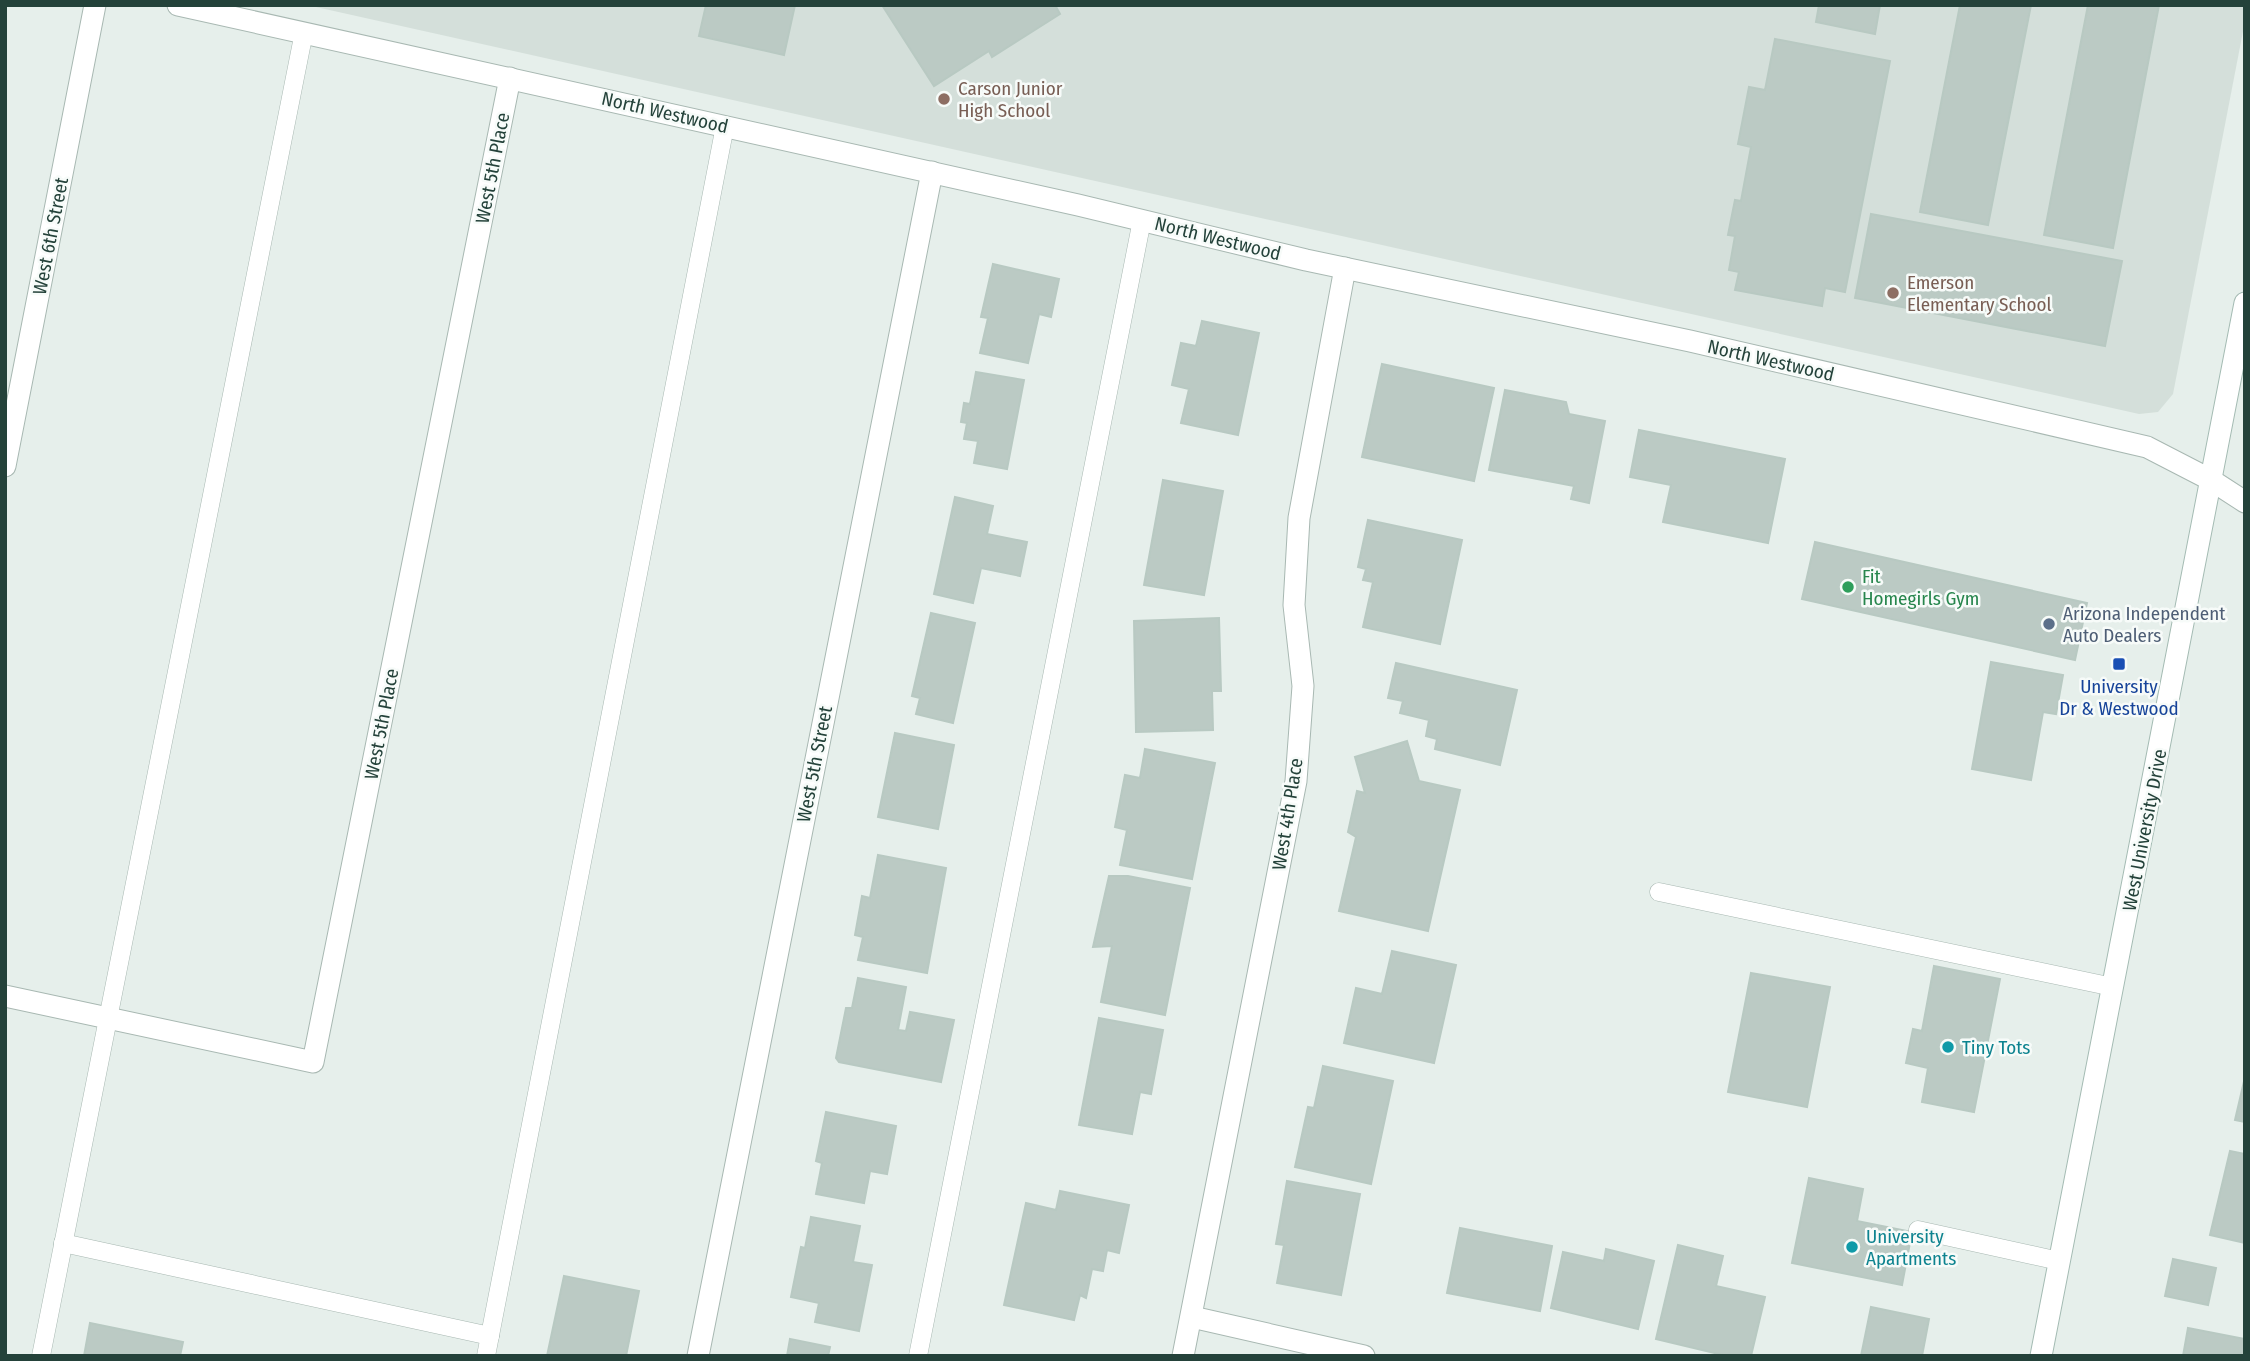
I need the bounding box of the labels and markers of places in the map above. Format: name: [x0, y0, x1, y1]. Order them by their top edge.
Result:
place label: Carson Junior High School: [958, 77, 1063, 122]
marker: Carson Junior High School: [936, 91, 952, 107]
place label: Emerson Elementary School: [1907, 271, 2052, 316]
marker: Emerson Elementary School: [1885, 285, 1901, 301]
place label: Fit Homegirls Gym: [1862, 565, 1979, 610]
marker: Fit Homegirls Gym: [1840, 579, 1856, 595]
place label: Arizona Independent Auto Dealers: [2063, 602, 2226, 647]
marker: Arizona Independent Auto Dealers: [2041, 616, 2057, 632]
marker: University Dr & Westwood: [2111, 656, 2127, 672]
place label: University Dr & Westwood: [2059, 675, 2179, 720]
place label: Tiny Tots: [1962, 1036, 2030, 1059]
marker: Tiny Tots: [1940, 1039, 1956, 1055]
place label: University Apartments: [1866, 1225, 1956, 1270]
marker: University Apartments: [1844, 1239, 1860, 1255]

